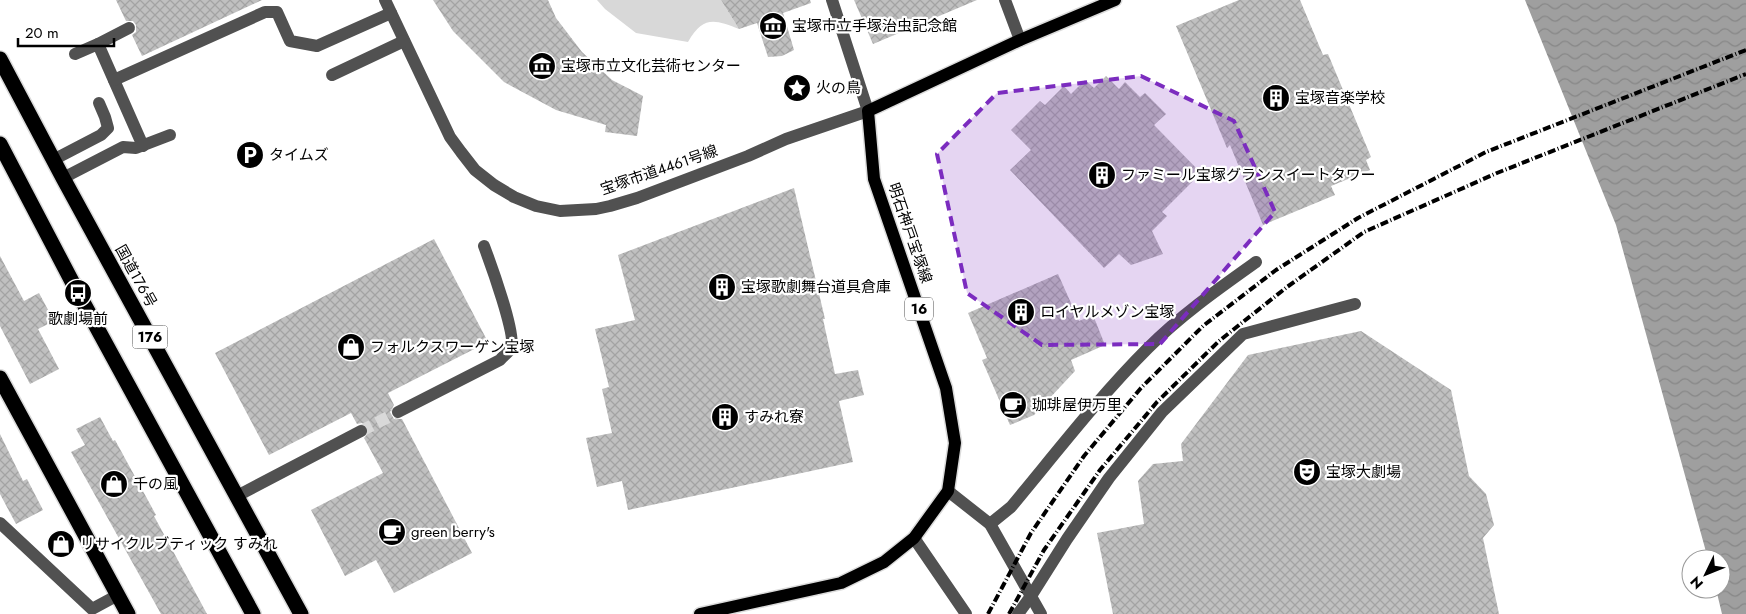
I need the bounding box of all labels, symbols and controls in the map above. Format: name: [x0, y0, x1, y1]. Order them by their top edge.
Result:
museum icon: 宝塚市立手塚治虫記念館: [758, 11, 788, 41]
scale bar: [18, 15, 114, 47]
place label: 宝塚市立手塚治虫記念館: [792, 15, 957, 37]
text: 20 m: [25, 22, 59, 44]
museum icon: 宝塚市立文化芸術センター: [527, 51, 557, 81]
place label: 宝塚市立文化芸術センター: [561, 55, 741, 77]
place icon: 火の鳥: [782, 73, 812, 103]
place label: 火の鳥: [816, 77, 861, 99]
building icon: 宝塚音楽学校: [1261, 83, 1291, 113]
place label: 宝塚音楽学校: [1295, 87, 1385, 109]
parking icon: タイムズ: [235, 140, 265, 170]
street label: 宝塚市道4461号線: [597, 140, 721, 200]
place label: タイムズ: [269, 144, 329, 166]
building icon: ファミール宝塚グランスイートタワー: [1087, 160, 1117, 190]
place label: ファミール宝塚グランスイートタワー: [1121, 164, 1376, 186]
street label: 明石神戸宝塚線: [883, 180, 937, 286]
street label: 国道176号: [110, 241, 162, 311]
building icon: 宝塚歌劇舞台道具倉庫: [707, 272, 737, 302]
place label: 宝塚歌劇舞台道具倉庫: [741, 276, 891, 298]
bus stop icon: 歌劇場前: [63, 278, 93, 308]
building icon: ロイヤルメゾン宝塚: [1006, 297, 1036, 327]
road number: 16: [905, 298, 933, 320]
place label: ロイヤルメゾン宝塚: [1040, 301, 1175, 323]
place label: 歌劇場前: [48, 308, 108, 330]
road number: 176: [132, 326, 168, 348]
shop icon: フォルクスワーゲン宝塚: [336, 332, 366, 362]
place label: フォルクスワーゲン宝塚: [370, 336, 535, 358]
cafe icon: 珈琲屋伊万里: [998, 390, 1028, 420]
place label: 珈琲屋伊万里: [1032, 394, 1122, 416]
building icon: すみれ寮: [710, 402, 740, 432]
place label: すみれ寮: [744, 406, 804, 428]
theatre icon: 宝塚大劇場: [1292, 457, 1322, 487]
place label: 宝塚大劇場: [1326, 461, 1401, 483]
shop icon: 千の風: [99, 469, 129, 499]
place label: 千の風: [133, 473, 178, 495]
cafe icon: green berry's: [377, 517, 407, 547]
place label: green berry's: [411, 521, 495, 543]
shop icon: リサイクルブティック すみれ: [46, 529, 76, 559]
place label: リサイクルブティック すみれ: [80, 533, 278, 555]
north arrow: [1681, 549, 1731, 599]
text: N: [1685, 572, 1708, 594]

